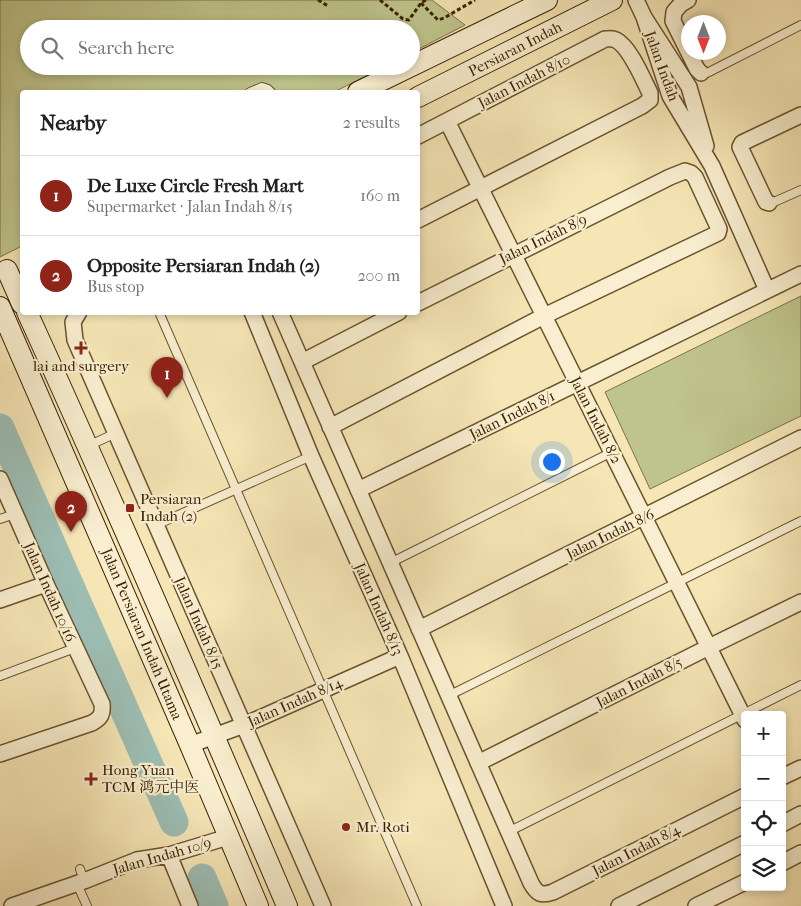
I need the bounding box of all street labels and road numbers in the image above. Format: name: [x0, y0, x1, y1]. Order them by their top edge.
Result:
street label: Persiaran Indah: [465, 17, 565, 80]
street label: Jalan Indah: [641, 28, 683, 104]
street label: Jalan Indah 8/10: [474, 50, 573, 112]
street label: Jalan Indah 8/9: [495, 210, 590, 268]
street label: Jalan Indah 8/2: [566, 373, 626, 467]
street label: Jalan Indah 8/1: [465, 387, 558, 444]
street label: Jalan Indah 8/6: [562, 505, 658, 564]
street label: Jalan Indah 10/16: [20, 539, 80, 645]
street label: Jalan Persiaran Indah Utama: [97, 545, 187, 723]
street label: Jalan Indah 8/13: [350, 559, 407, 658]
street label: Jalan Indah 8/15: [170, 573, 227, 672]
street label: Jalan Indah 8/5: [592, 653, 685, 712]
street label: Jalan Indah 8/14: [244, 673, 346, 731]
street label: Jalan Indah 8/4: [588, 820, 684, 880]
street label: Jalan Indah 10/9: [110, 833, 213, 879]

